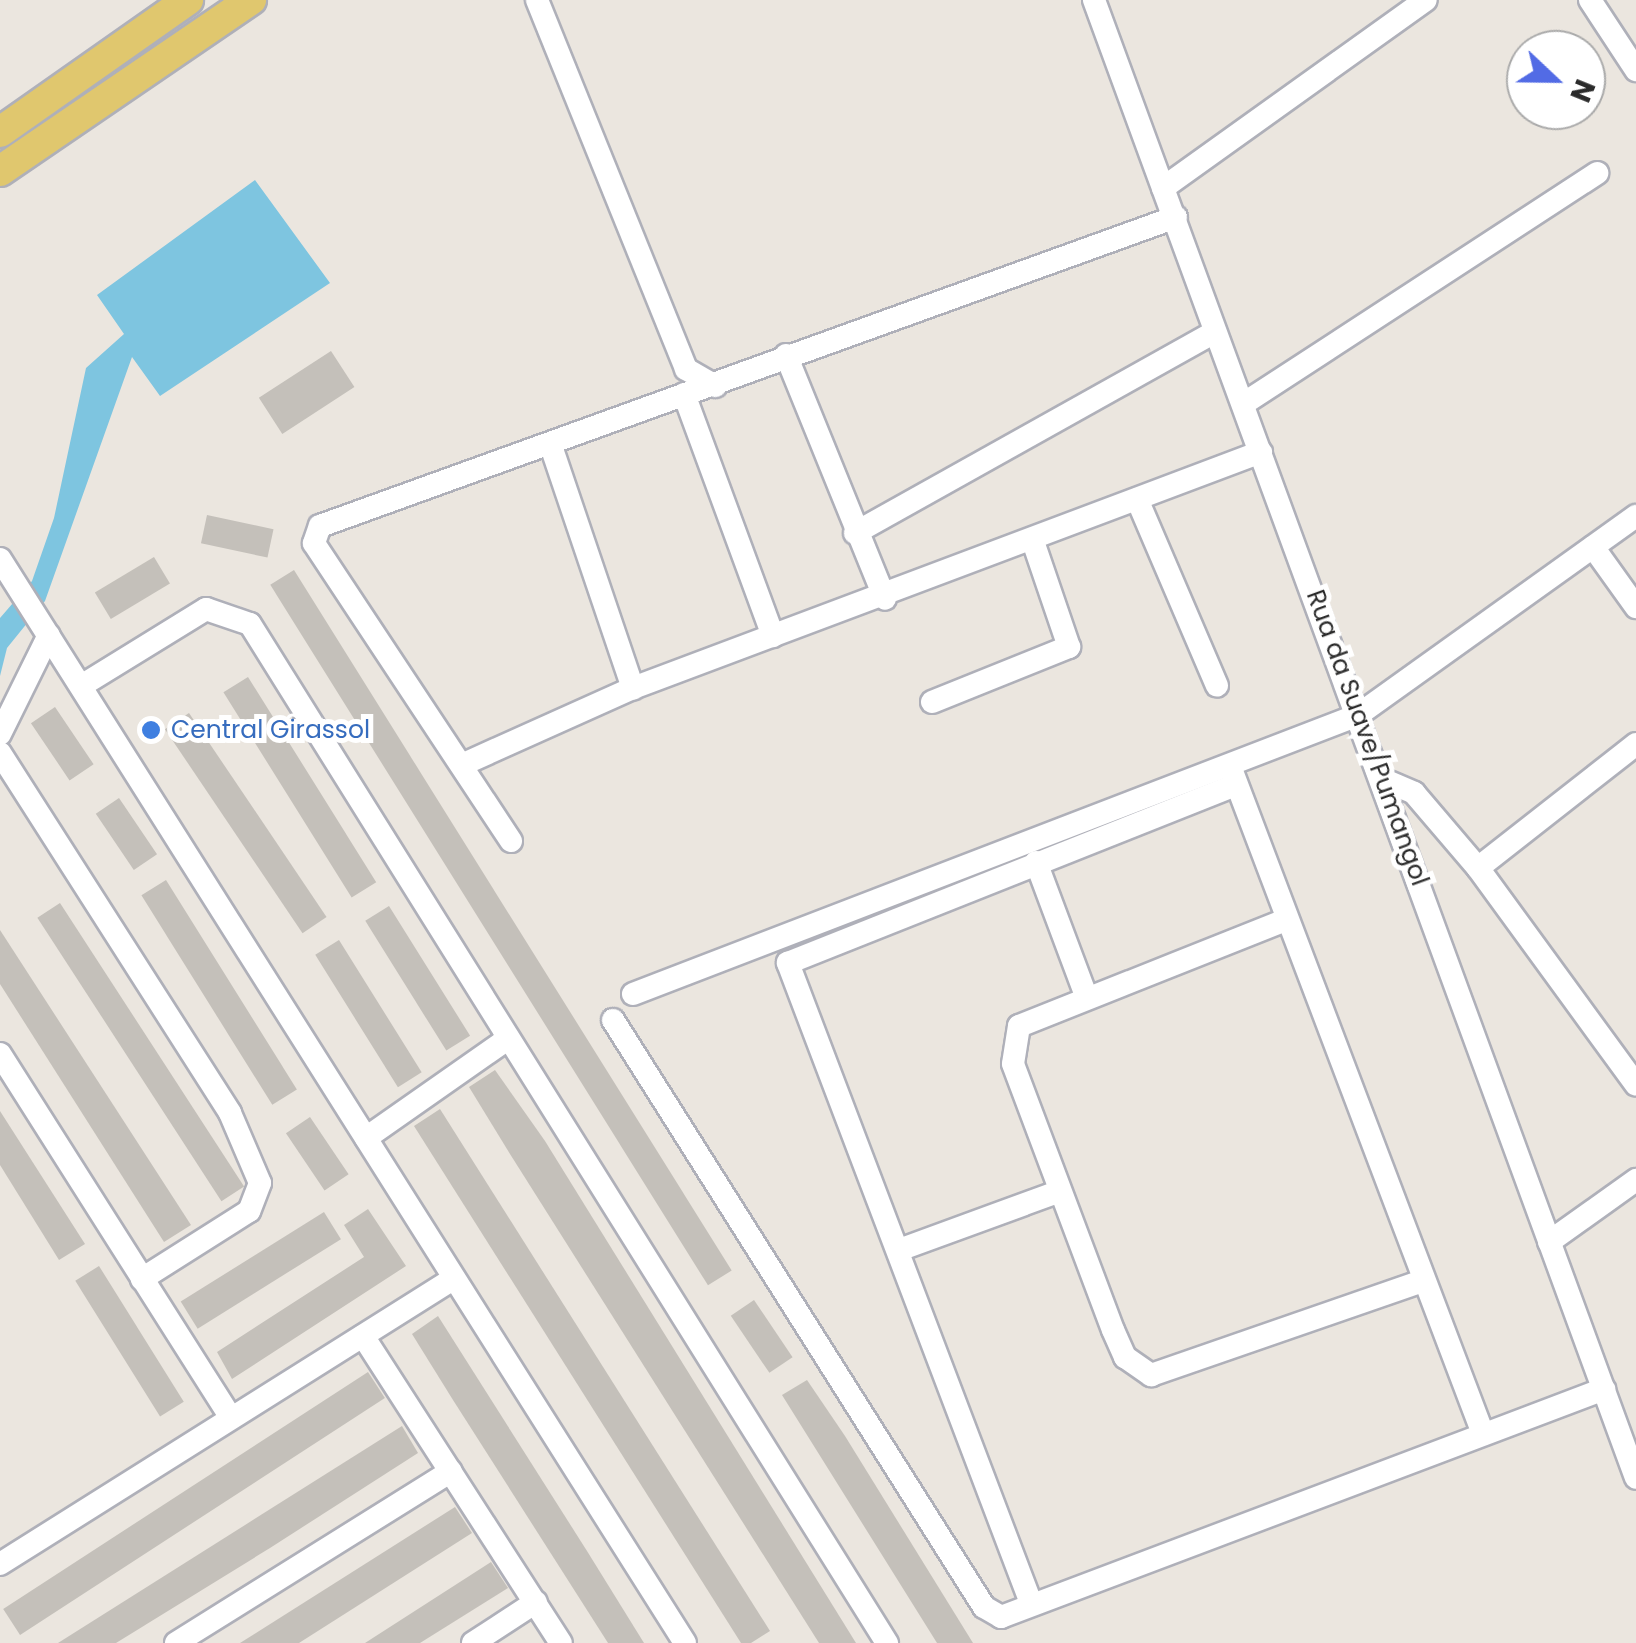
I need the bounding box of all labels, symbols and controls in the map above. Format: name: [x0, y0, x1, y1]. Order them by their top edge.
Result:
north arrow: [1506, 30, 1606, 130]
text: N: [1560, 74, 1604, 108]
street label: Rua da Suave/Pumangol: [1299, 586, 1435, 890]
place label: Central Girassol: [171, 715, 370, 745]
marker: Central Girassol: [140, 719, 162, 741]

